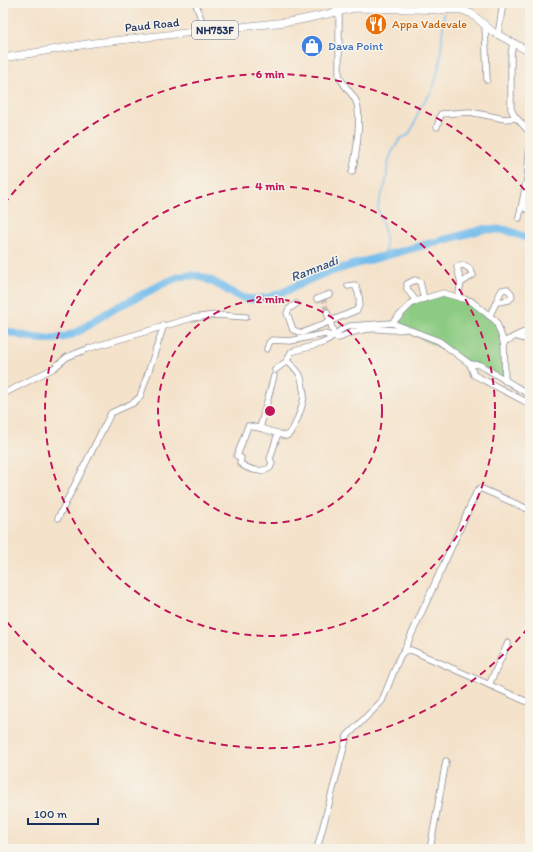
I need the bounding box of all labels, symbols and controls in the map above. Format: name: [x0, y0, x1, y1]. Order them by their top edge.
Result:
restaurant icon: Appa Vadevale: [363, 11, 389, 37]
street label: Paud Road: [124, 15, 181, 35]
place label: Appa Vadevale: [392, 17, 467, 31]
road number: NH753F: [192, 21, 238, 39]
shop icon: Dava Point: [299, 33, 325, 59]
place label: Dava Point: [328, 39, 384, 53]
text: 6 min: [256, 67, 285, 81]
text: 4 min: [255, 179, 285, 193]
water label: Ramnadi: [288, 252, 341, 284]
text: 2 min: [256, 292, 285, 306]
centre of rings: [263, 404, 277, 418]
scale bar: [28, 800, 98, 826]
text: 100 m: [34, 807, 67, 821]

